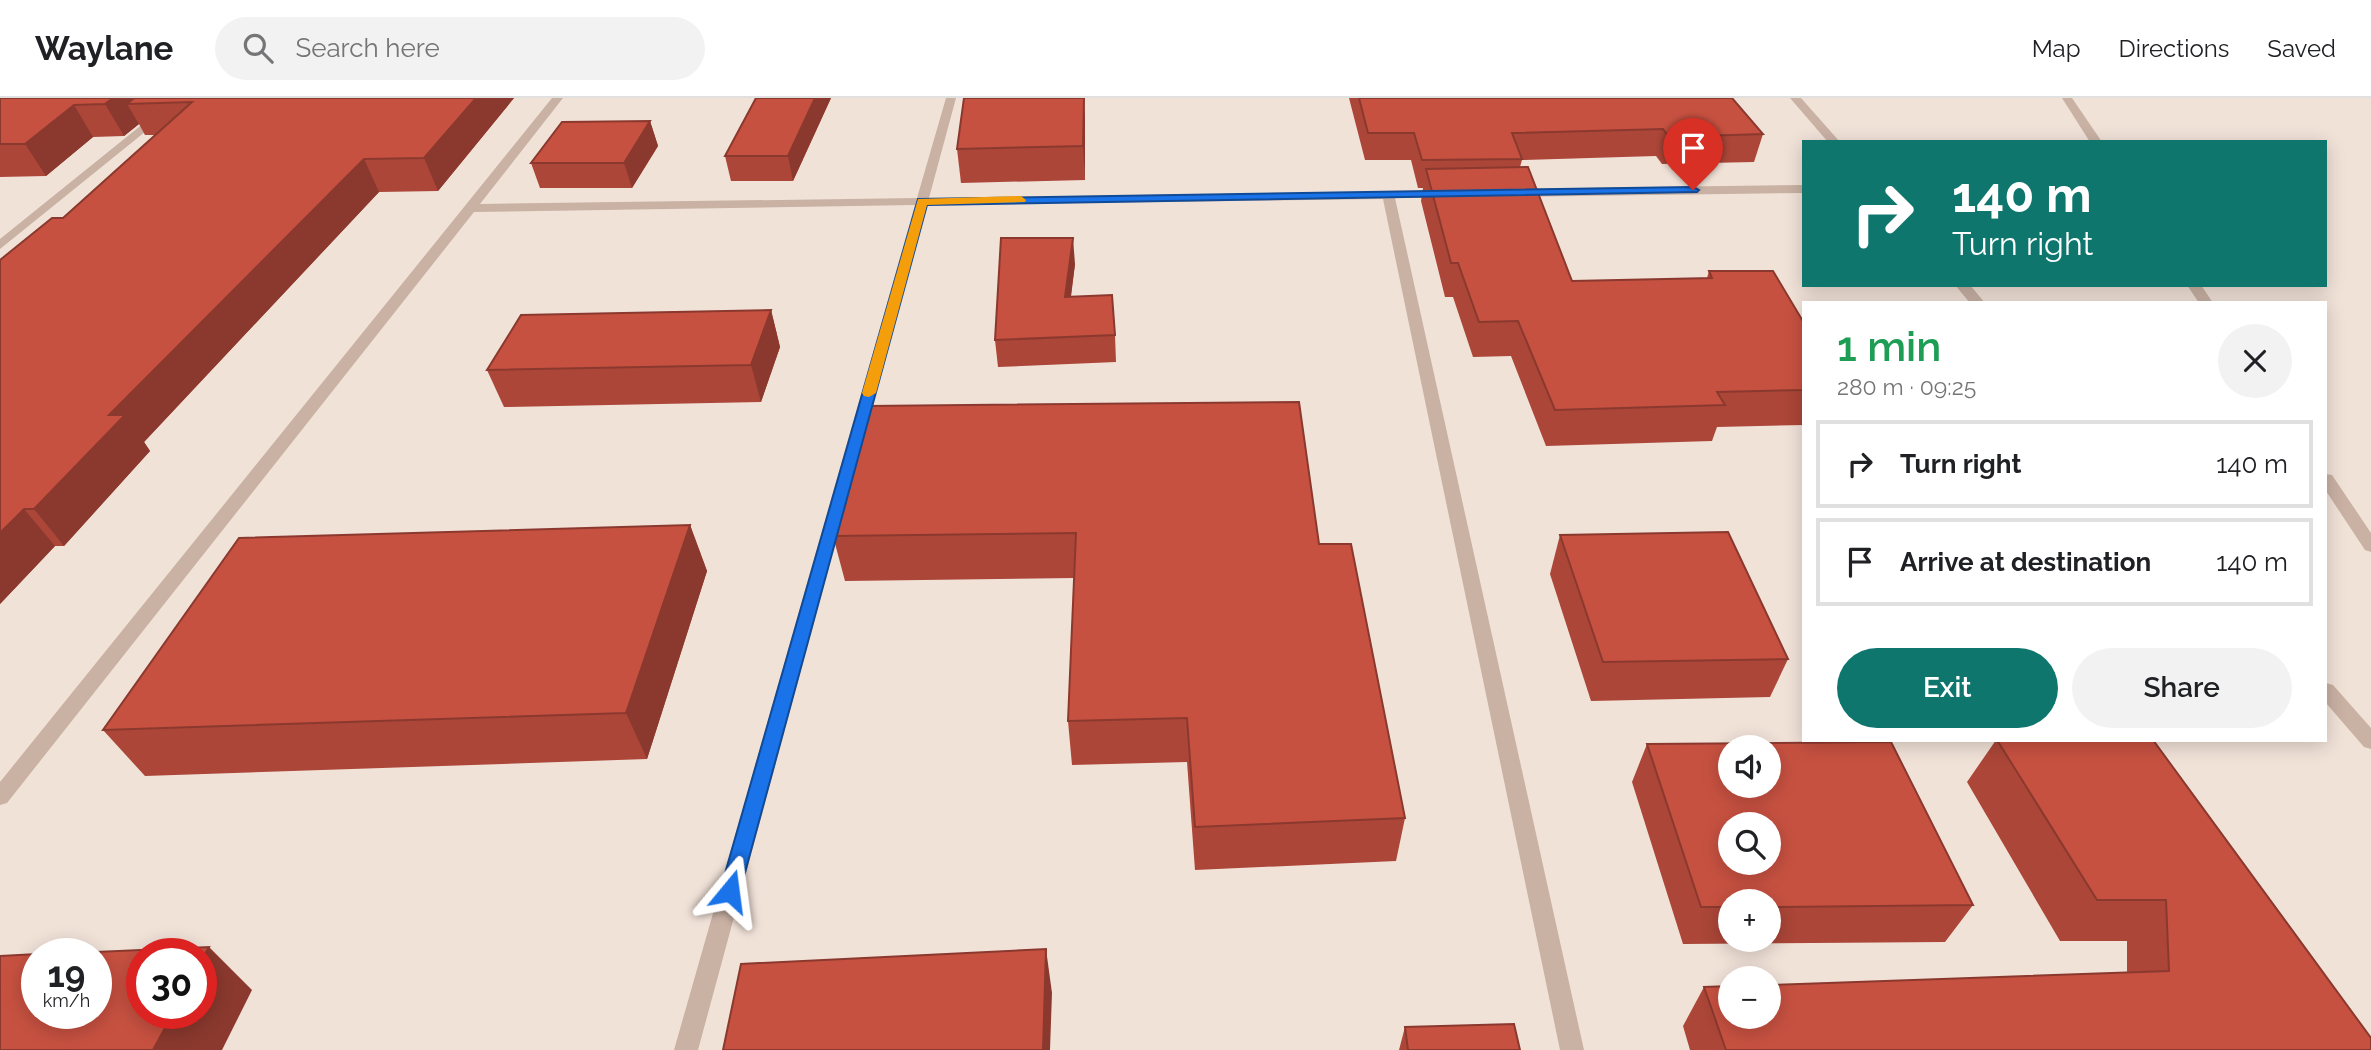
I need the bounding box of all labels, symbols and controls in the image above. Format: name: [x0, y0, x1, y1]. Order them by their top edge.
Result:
search box: [215, 17, 705, 80]
text: Waylane: [35, 29, 173, 68]
icon: search: [239, 29, 277, 67]
text: Search here: [295, 33, 440, 63]
text: Map: [2032, 34, 2081, 63]
text: Directions: [2119, 34, 2229, 63]
text: Saved: [2267, 34, 2336, 63]
pin: [1663, 118, 1723, 190]
icon: arrive: [1674, 129, 1712, 167]
text: 140 m: [1952, 166, 2092, 223]
icon: right: [1837, 168, 1928, 259]
text: Turn right: [1952, 225, 2093, 262]
text: 1 min: [1837, 322, 1941, 371]
button: close: [2218, 324, 2292, 398]
text: 280 m · 09:25: [1837, 373, 1976, 400]
icon: right: [1841, 445, 1879, 483]
text: Turn right: [1900, 449, 2021, 479]
text: 140 m: [2216, 449, 2288, 479]
icon: arrive: [1841, 543, 1879, 581]
text: Arrive at destination: [1900, 547, 2151, 577]
text: 140 m: [2216, 547, 2288, 577]
button: Exit: [1837, 648, 2058, 728]
button: Share: [2072, 648, 2292, 728]
map controls: [1718, 735, 1781, 1029]
button: sound: [1718, 735, 1781, 798]
button: search: [1718, 812, 1781, 875]
position arrow: [693, 854, 767, 928]
button: +: [1718, 889, 1781, 952]
speed limit sign: 30: [126, 938, 217, 1029]
text: 19: [48, 954, 85, 995]
button: −: [1718, 966, 1781, 1029]
text: km/h: [43, 990, 90, 1011]

